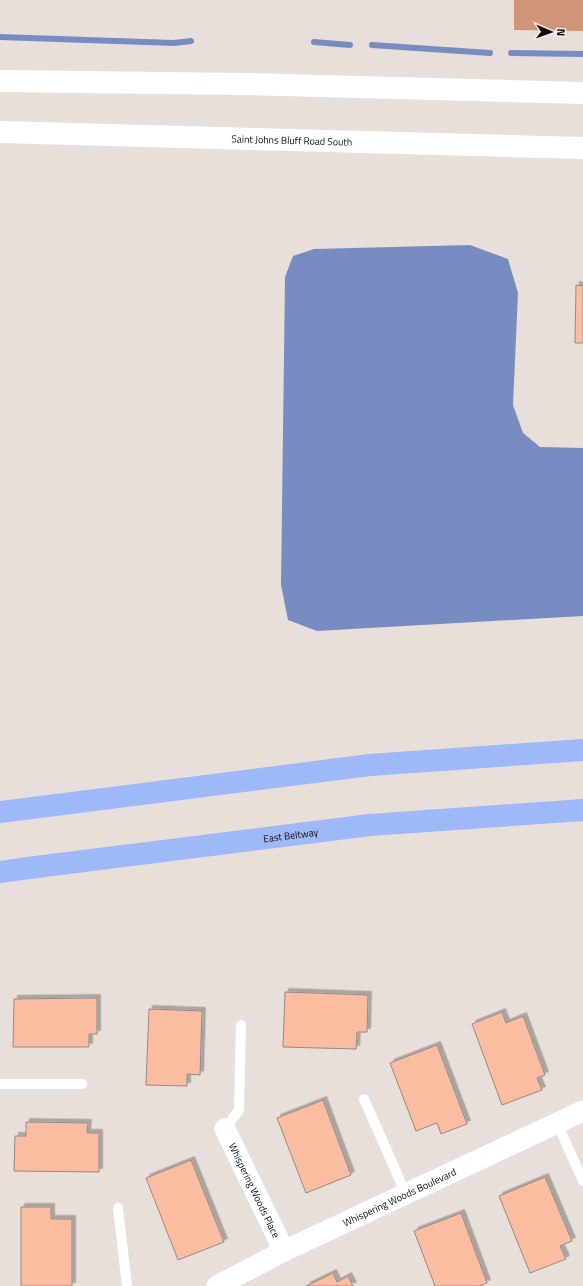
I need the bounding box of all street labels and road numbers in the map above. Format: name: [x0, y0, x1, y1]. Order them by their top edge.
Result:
street label: Saint Johns Bluff Road South: [231, 131, 352, 149]
street label: East Beltway: [262, 824, 319, 846]
street label: Whispering Woods Place: [225, 1140, 284, 1240]
street label: Whispering Woods Boulevard: [340, 1164, 459, 1230]

